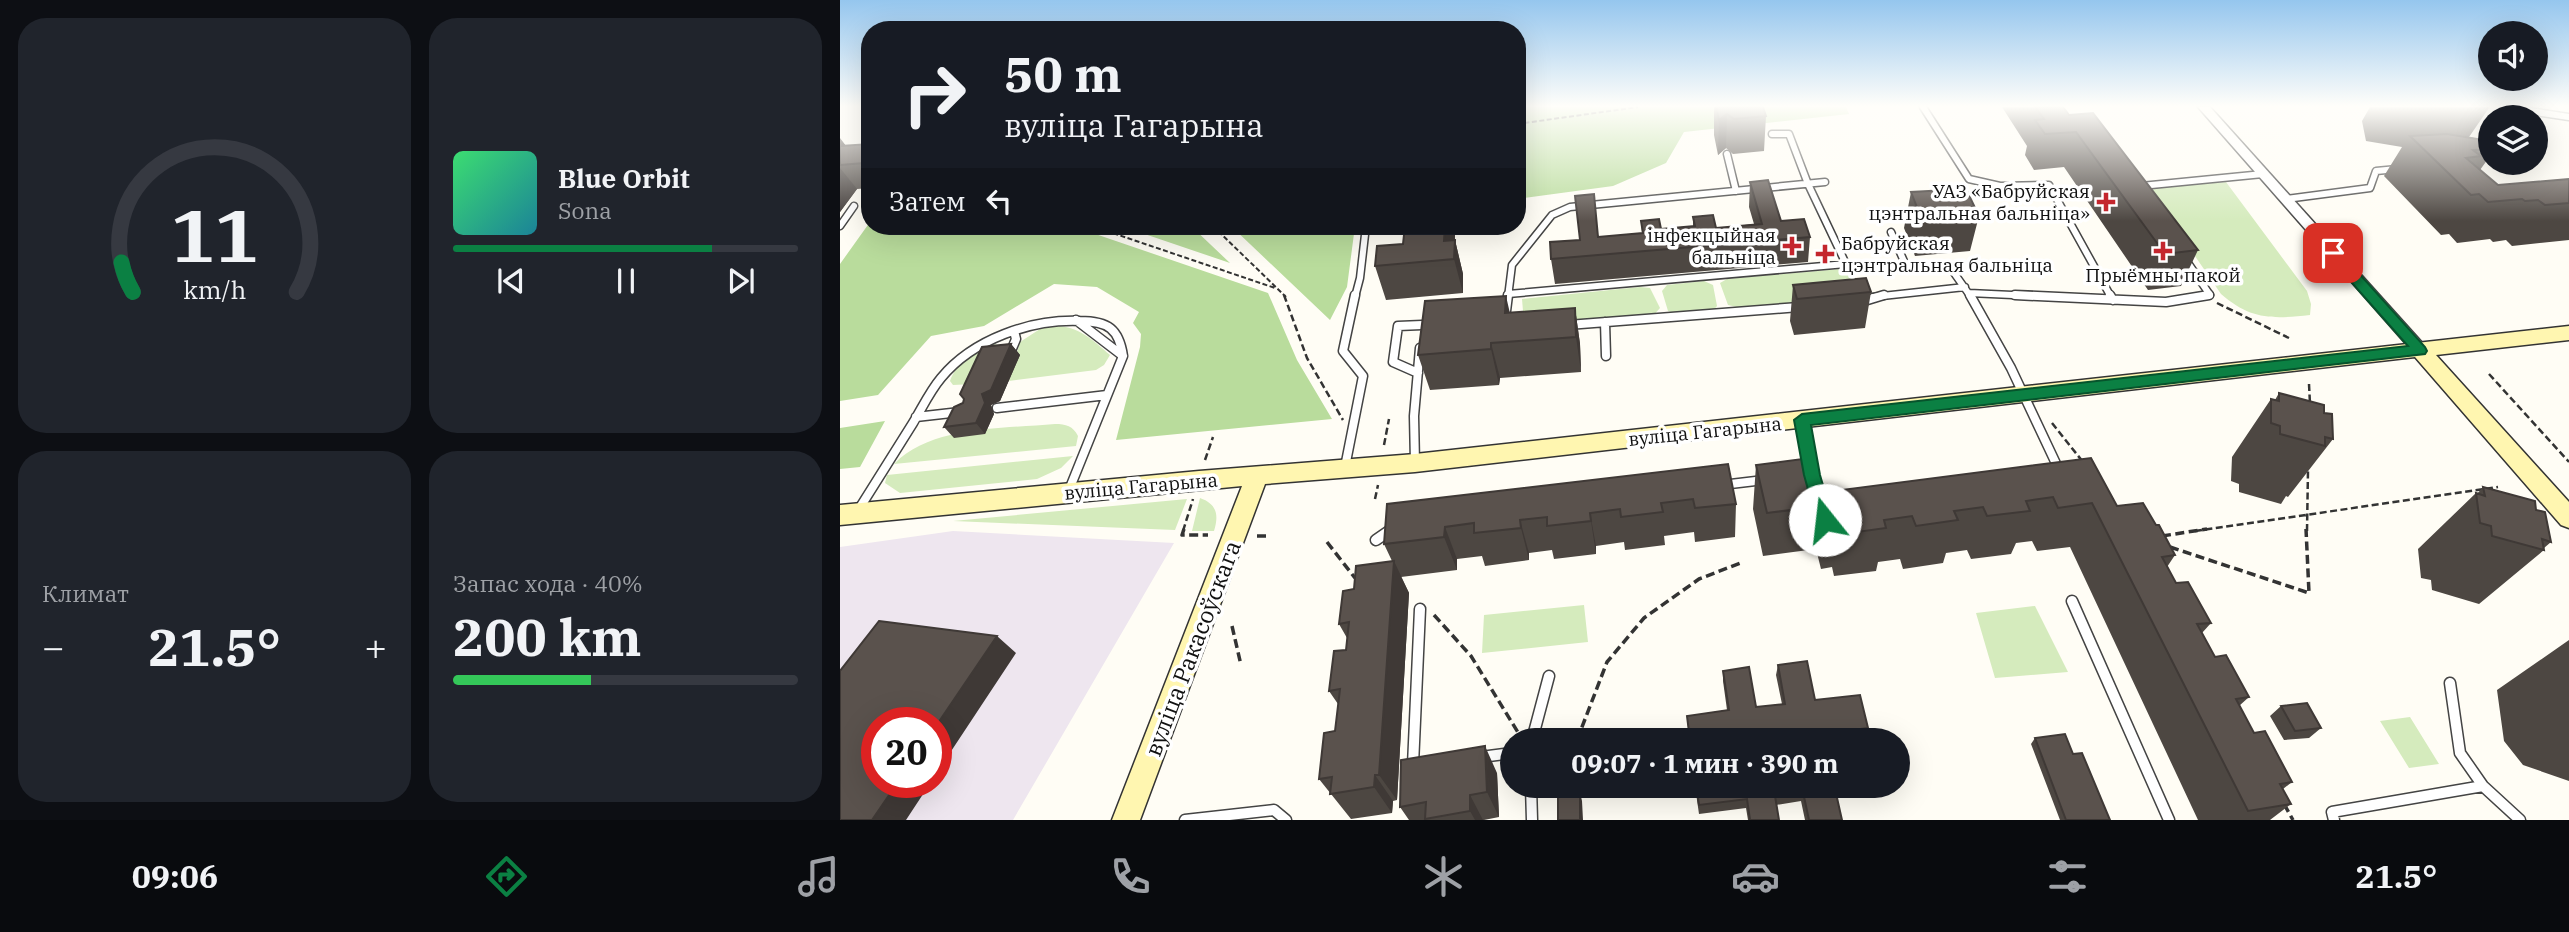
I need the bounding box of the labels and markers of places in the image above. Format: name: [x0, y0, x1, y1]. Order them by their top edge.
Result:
place label: УАЗ «Бабруйская цэнтральная бальніца»: [1869, 179, 2090, 225]
marker: УАЗ «Бабруйская цэнтральная бальніца»: [2096, 192, 2116, 212]
place label: інфекцыйная бальніца: [1647, 223, 1776, 269]
pin: [2303, 223, 2363, 283]
place label: Бабруйская цэнтральная бальніца: [1841, 231, 2053, 277]
marker: інфекцыйная бальніца: [1782, 236, 1802, 256]
marker: Прыёмны пакой: [2153, 241, 2173, 261]
marker: Бабруйская цэнтральная бальніца: [1815, 244, 1835, 264]
place label: Прыёмны пакой: [2085, 263, 2241, 287]

